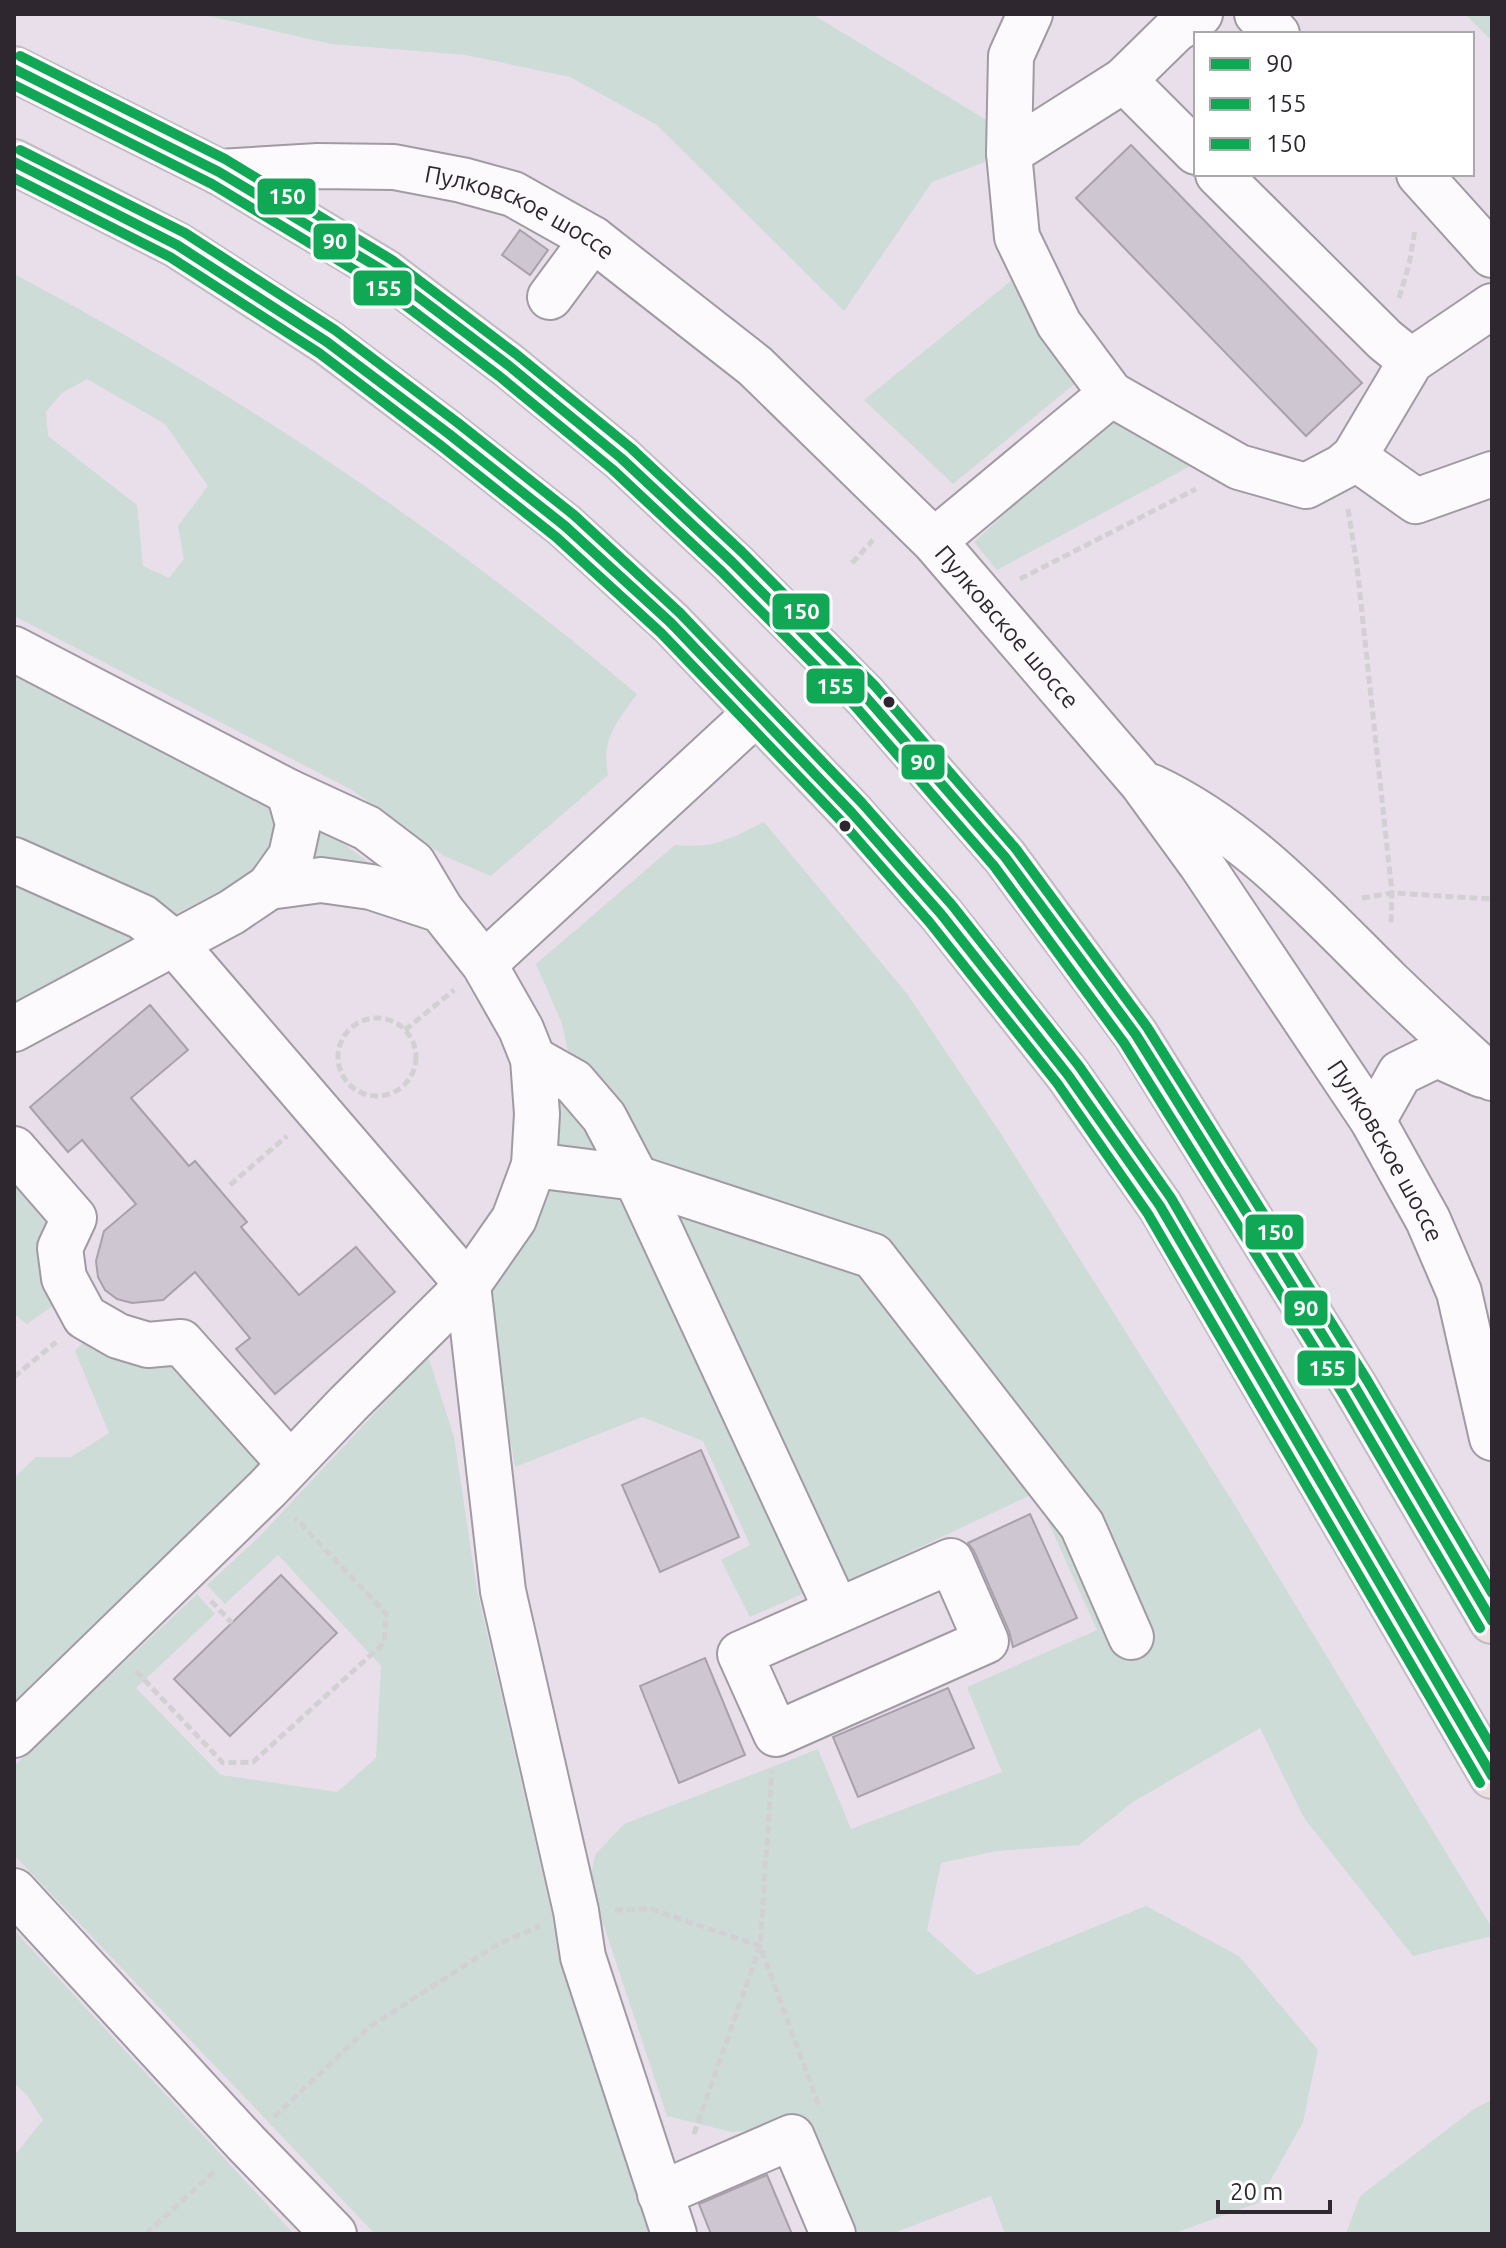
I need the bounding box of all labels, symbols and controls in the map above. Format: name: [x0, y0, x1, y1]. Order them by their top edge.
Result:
legend: [1194, 32, 1474, 176]
text: 90: [1266, 50, 1293, 77]
text: 155: [1266, 90, 1307, 117]
text: 150: [1266, 130, 1307, 157]
street label: Пулковское шоссе: [423, 160, 620, 264]
line badge: 150: [256, 177, 317, 216]
text: 150: [268, 183, 306, 208]
line badge: 90: [312, 222, 357, 261]
text: 90: [323, 228, 347, 253]
line badge: 155: [352, 269, 413, 307]
text: 155: [364, 275, 402, 300]
street label: Пулковское шоссе: [930, 540, 1085, 713]
line badge: 150: [771, 592, 831, 631]
text: 150: [782, 598, 820, 623]
line badge: 155: [805, 667, 866, 705]
text: 155: [816, 673, 854, 698]
unlabelled marker: [881, 694, 897, 710]
line badge: 90: [900, 743, 946, 781]
text: 90: [911, 749, 935, 774]
unlabelled marker: [837, 818, 853, 834]
street label: Пулковское шоссе: [1322, 1055, 1449, 1245]
line badge: 150: [1244, 1213, 1305, 1251]
text: 150: [1256, 1219, 1294, 1244]
line badge: 90: [1283, 1289, 1329, 1327]
text: 90: [1294, 1295, 1318, 1320]
line badge: 155: [1296, 1349, 1357, 1387]
text: 155: [1308, 1355, 1346, 1380]
scale bar: [1218, 2164, 1330, 2214]
text: 20 m: [1230, 2178, 1283, 2205]

